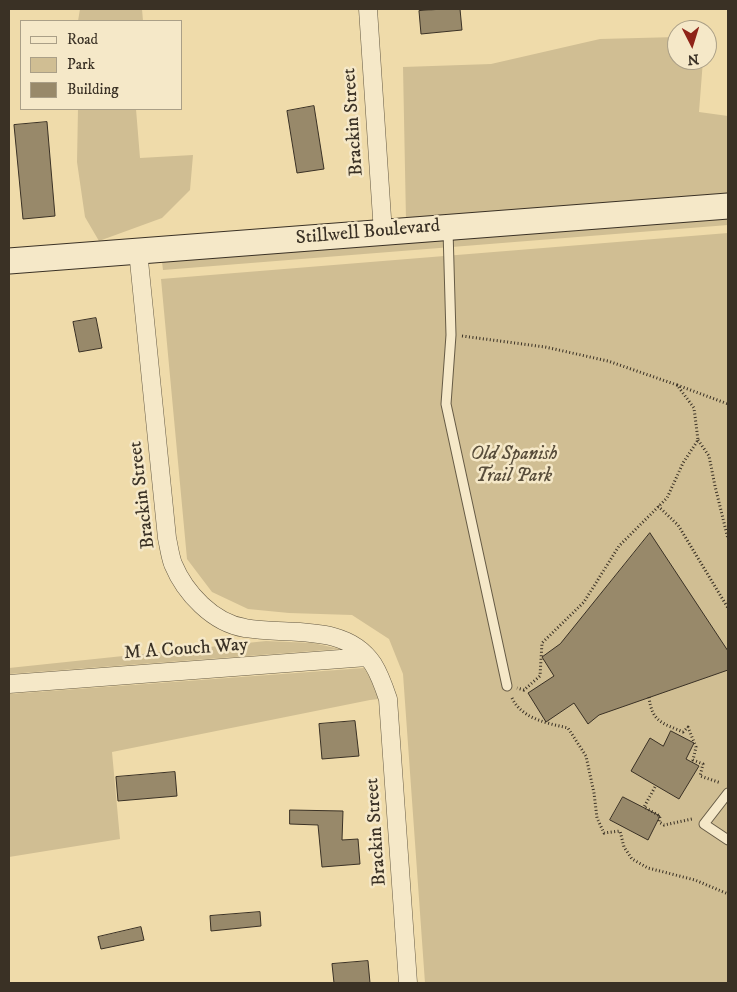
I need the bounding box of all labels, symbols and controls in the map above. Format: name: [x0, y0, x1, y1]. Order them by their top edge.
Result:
legend: [20, 20, 182, 110]
north arrow: [667, 20, 717, 70]
text: Road: [67, 30, 98, 49]
text: N: [687, 49, 700, 68]
text: Park: [67, 55, 95, 74]
street label: Brackin Street: [339, 67, 369, 177]
text: Building: [67, 80, 119, 99]
street label: Stillwell Boulevard: [295, 215, 441, 251]
street label: Brackin Street: [125, 440, 161, 550]
park label: Old Spanish Trail Park: [470, 444, 558, 488]
street label: M A Couch Way: [123, 634, 249, 666]
street label: Brackin Street: [362, 777, 392, 887]

